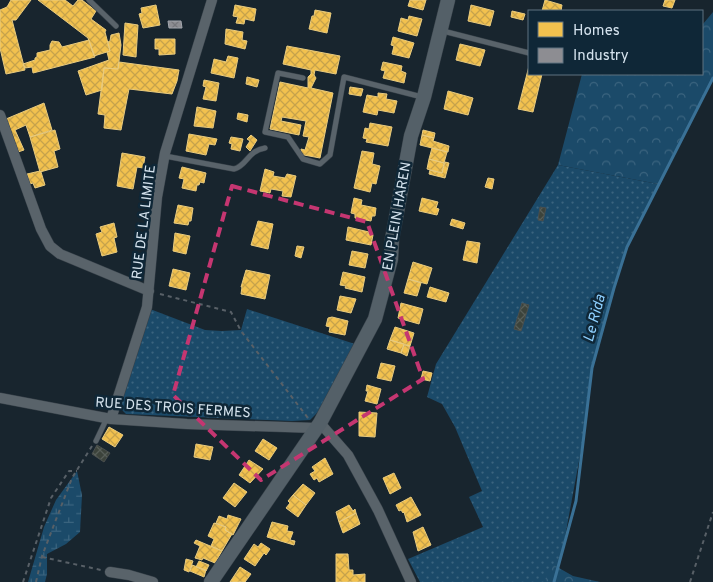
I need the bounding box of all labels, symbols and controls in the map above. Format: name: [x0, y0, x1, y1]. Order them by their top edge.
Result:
legend: [528, 10, 703, 75]
text: Homes: [573, 22, 620, 41]
text: Industry: [573, 47, 629, 66]
street label: EN PLEIN HAREN: [380, 161, 415, 272]
street label: RUE DE LA LIMITE: [129, 164, 160, 280]
water label: Le Rida: [580, 292, 611, 344]
street label: RUE DES TROIS FERMES: [95, 395, 251, 422]

